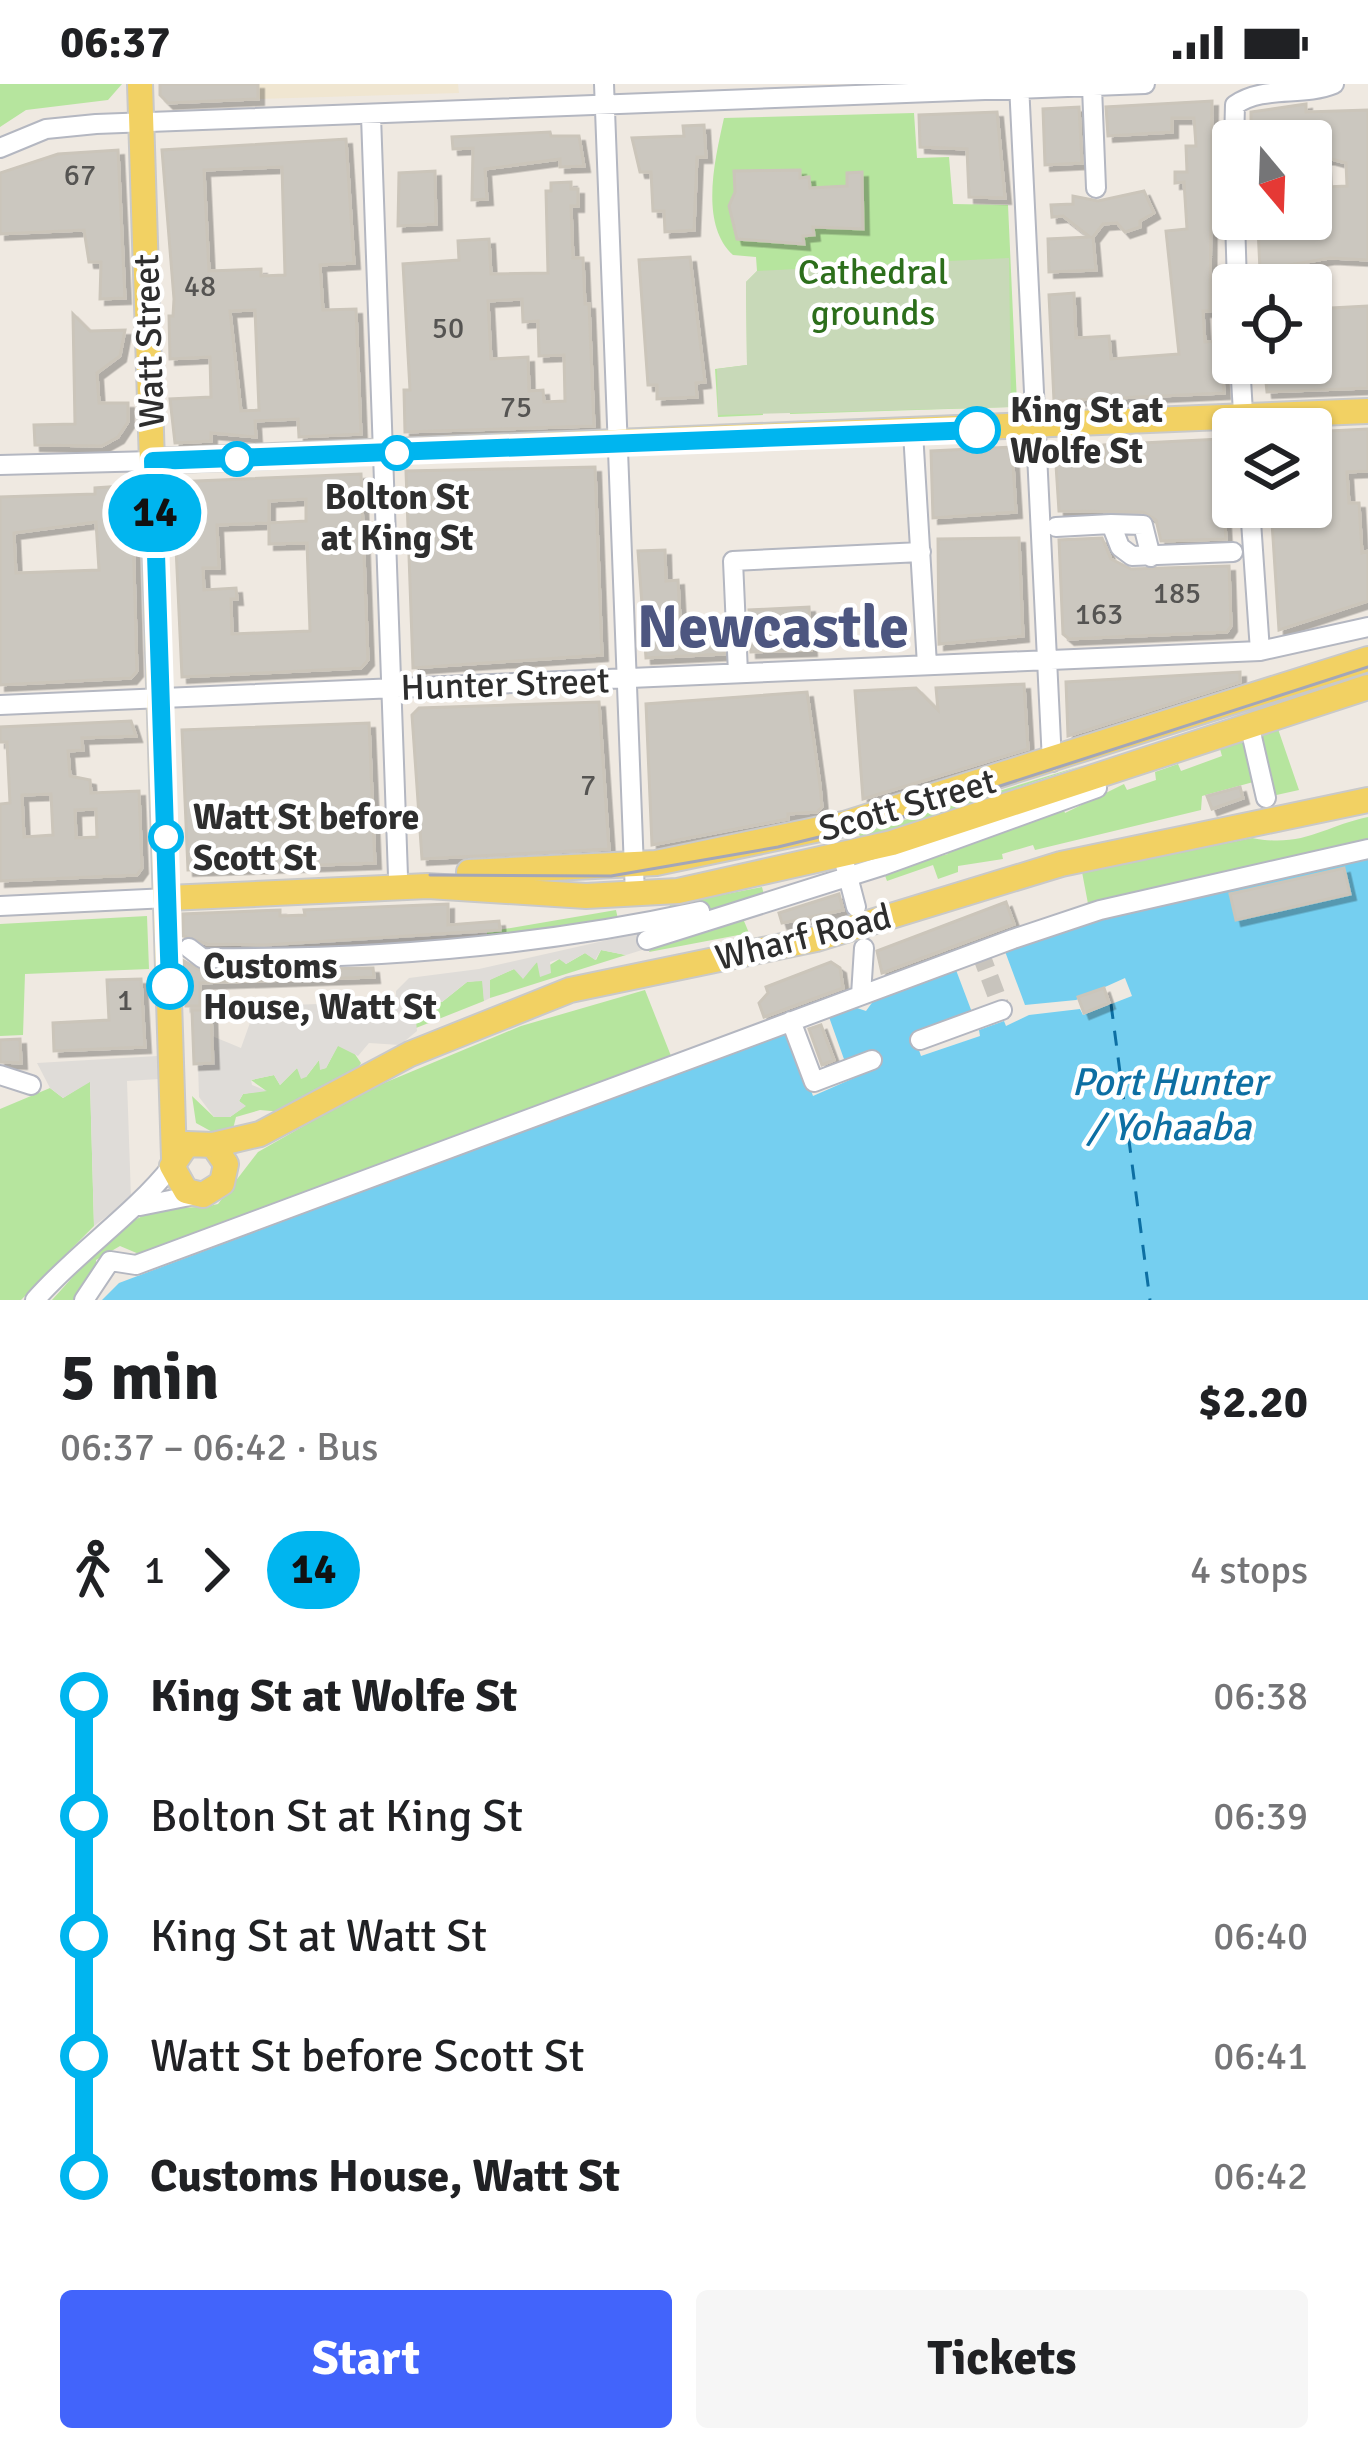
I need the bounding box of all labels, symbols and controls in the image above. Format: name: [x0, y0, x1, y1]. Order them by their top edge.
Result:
text: 06:37: [60, 15, 170, 70]
north arrow: [1212, 120, 1332, 240]
map controls: [1212, 120, 1332, 528]
house number: 67: [64, 157, 96, 194]
park label: Cathedral grounds: [798, 250, 948, 336]
street label: Watt Street: [124, 253, 175, 429]
button: locate: [1212, 264, 1332, 384]
house number: 48: [184, 268, 216, 305]
house number: 50: [432, 310, 464, 347]
place label: King St at Wolfe St: [1010, 388, 1163, 474]
house number: 75: [500, 389, 532, 426]
marker: King St at Wolfe St: [955, 408, 999, 452]
button: layers: [1212, 408, 1332, 528]
marker: Bolton St at King St: [381, 437, 413, 469]
unlabelled marker: [221, 443, 253, 475]
line badge: 14: [101, 474, 209, 552]
place label: Bolton St at King St: [320, 475, 474, 561]
text: 14: [132, 487, 178, 538]
house number: 185: [1153, 575, 1201, 612]
district label: Newcastle: [637, 591, 909, 665]
house number: 163: [1075, 596, 1123, 633]
street label: Hunter Street: [400, 658, 610, 711]
street label: Scott Street: [814, 759, 1001, 852]
house number: 7: [580, 767, 596, 804]
place label: Watt St before Scott St: [193, 795, 419, 881]
marker: Watt St before Scott St: [150, 821, 182, 853]
street label: Wharf Road: [711, 894, 896, 981]
place label: Customs House, Watt St: [203, 944, 437, 1030]
marker: Customs House, Watt St: [148, 964, 192, 1008]
house number: 1: [117, 982, 133, 1019]
water label: Port Hunter / Yohaaba: [1072, 1058, 1271, 1151]
text: 5 min: [60, 1337, 219, 1418]
text: $2.20: [1198, 1375, 1308, 1430]
text: 06:37 – 06:42 · Bus: [60, 1423, 378, 1471]
icon: walk: [60, 1537, 126, 1603]
icon: forward: [183, 1537, 249, 1603]
text: 14: [291, 1544, 336, 1595]
text: 1: [144, 1546, 165, 1594]
text: 4 stops: [1190, 1546, 1308, 1594]
text: King St at Wolfe St: [150, 1669, 517, 1724]
text: 06:38: [1213, 1672, 1308, 1720]
text: Bolton St at King St: [150, 1789, 523, 1844]
text: 06:39: [1213, 1792, 1308, 1840]
text: King St at Watt St: [150, 1909, 487, 1964]
text: 06:40: [1213, 1912, 1308, 1960]
text: Watt St before Scott St: [150, 2029, 585, 2084]
text: 06:41: [1213, 2032, 1308, 2080]
text: Customs House, Watt St: [150, 2149, 620, 2204]
text: 06:42: [1213, 2152, 1308, 2200]
button: Start: [60, 2290, 672, 2428]
button: Tickets: [696, 2290, 1308, 2428]

